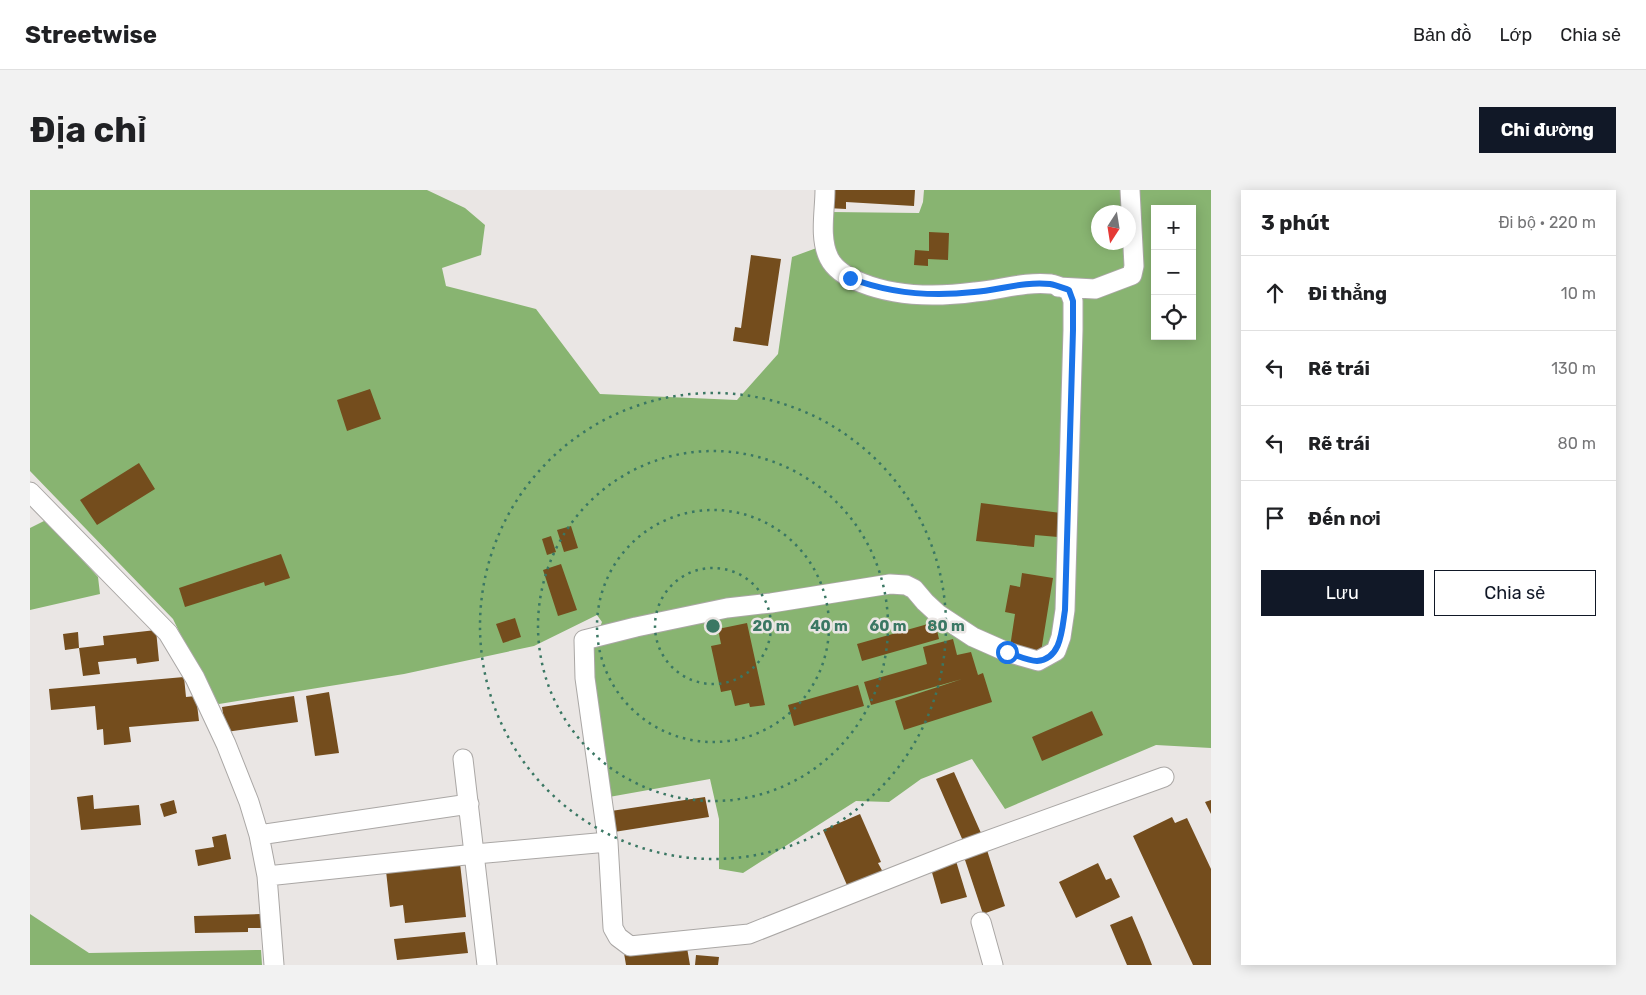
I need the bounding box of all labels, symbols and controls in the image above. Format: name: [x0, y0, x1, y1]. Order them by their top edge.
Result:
text: Streetwise: [25, 21, 157, 49]
text: Bản đồ: [1413, 24, 1471, 46]
text: Lớp: [1499, 24, 1532, 46]
text: Chia sẻ: [1560, 24, 1621, 46]
button: Chỉ đường: [1479, 107, 1616, 153]
text: Địa chỉ: [30, 109, 147, 151]
north arrow: [1091, 205, 1136, 250]
map controls: [1151, 205, 1196, 340]
button: +: [1151, 205, 1196, 250]
text: 3 phút: [1261, 210, 1329, 235]
text: Đi bộ · 220 m: [1498, 213, 1596, 232]
button: −: [1151, 250, 1196, 295]
route end: [839, 267, 862, 290]
icon: ahead: [1261, 279, 1289, 307]
text: Đi thẳng: [1308, 282, 1387, 305]
text: 10 m: [1561, 284, 1596, 303]
button: locate: [1151, 295, 1196, 340]
icon: left: [1261, 354, 1289, 382]
text: Rẽ trái: [1308, 357, 1370, 380]
text: 130 m: [1551, 359, 1596, 378]
icon: left: [1261, 429, 1289, 457]
text: Rẽ trái: [1308, 432, 1370, 455]
text: 80 m: [1558, 434, 1596, 453]
icon: arrive: [1261, 504, 1289, 532]
text: Đến nơi: [1308, 507, 1381, 530]
button: Lưu: [1261, 570, 1424, 616]
button: Chia sẻ: [1434, 570, 1596, 616]
centre of rings: [704, 617, 722, 635]
text: 20 m: [753, 617, 789, 635]
text: 40 m: [810, 617, 848, 635]
text: 60 m: [870, 617, 906, 635]
text: 80 m: [927, 617, 965, 635]
route start: [996, 641, 1019, 664]

